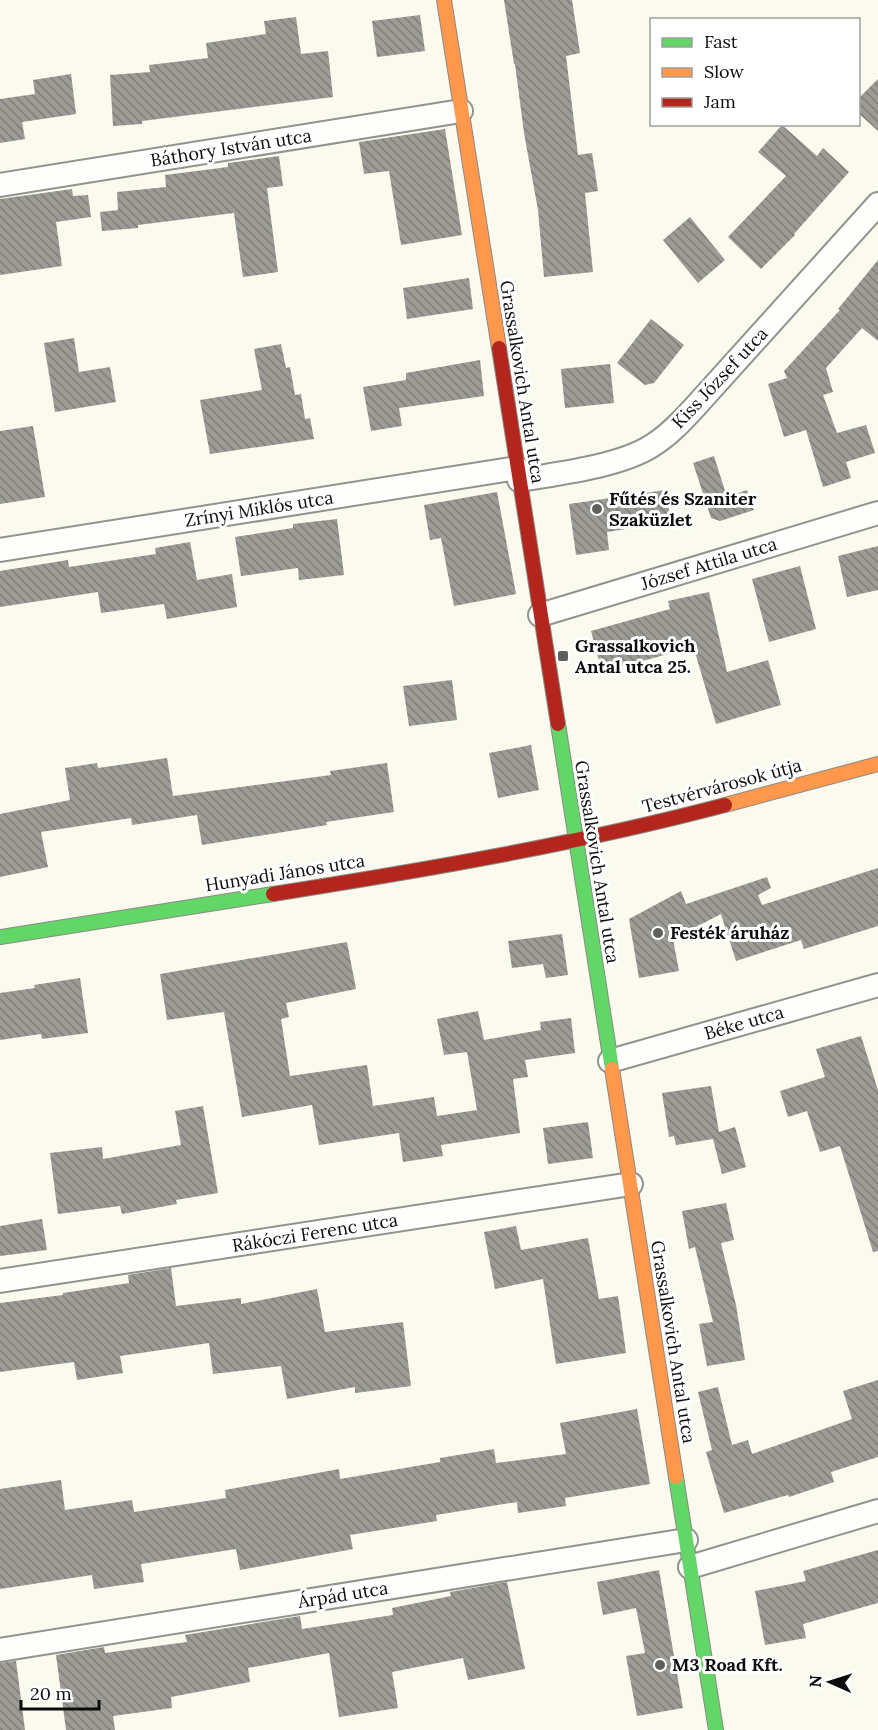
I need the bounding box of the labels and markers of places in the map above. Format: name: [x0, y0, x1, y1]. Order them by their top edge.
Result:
place label: Fűtés és Szaniter Szaküzlet: [609, 487, 757, 531]
marker: Fűtés és Szaniter Szaküzlet: [590, 502, 604, 516]
place label: Grassalkovich Antal utca 25.: [575, 634, 695, 678]
marker: Grassalkovich Antal utca 25.: [556, 649, 570, 663]
place label: Festék áruház: [670, 921, 790, 944]
marker: Festék áruház: [651, 926, 665, 940]
place label: M3 Road Kft.: [672, 1653, 783, 1676]
marker: M3 Road Kft.: [653, 1658, 667, 1672]

